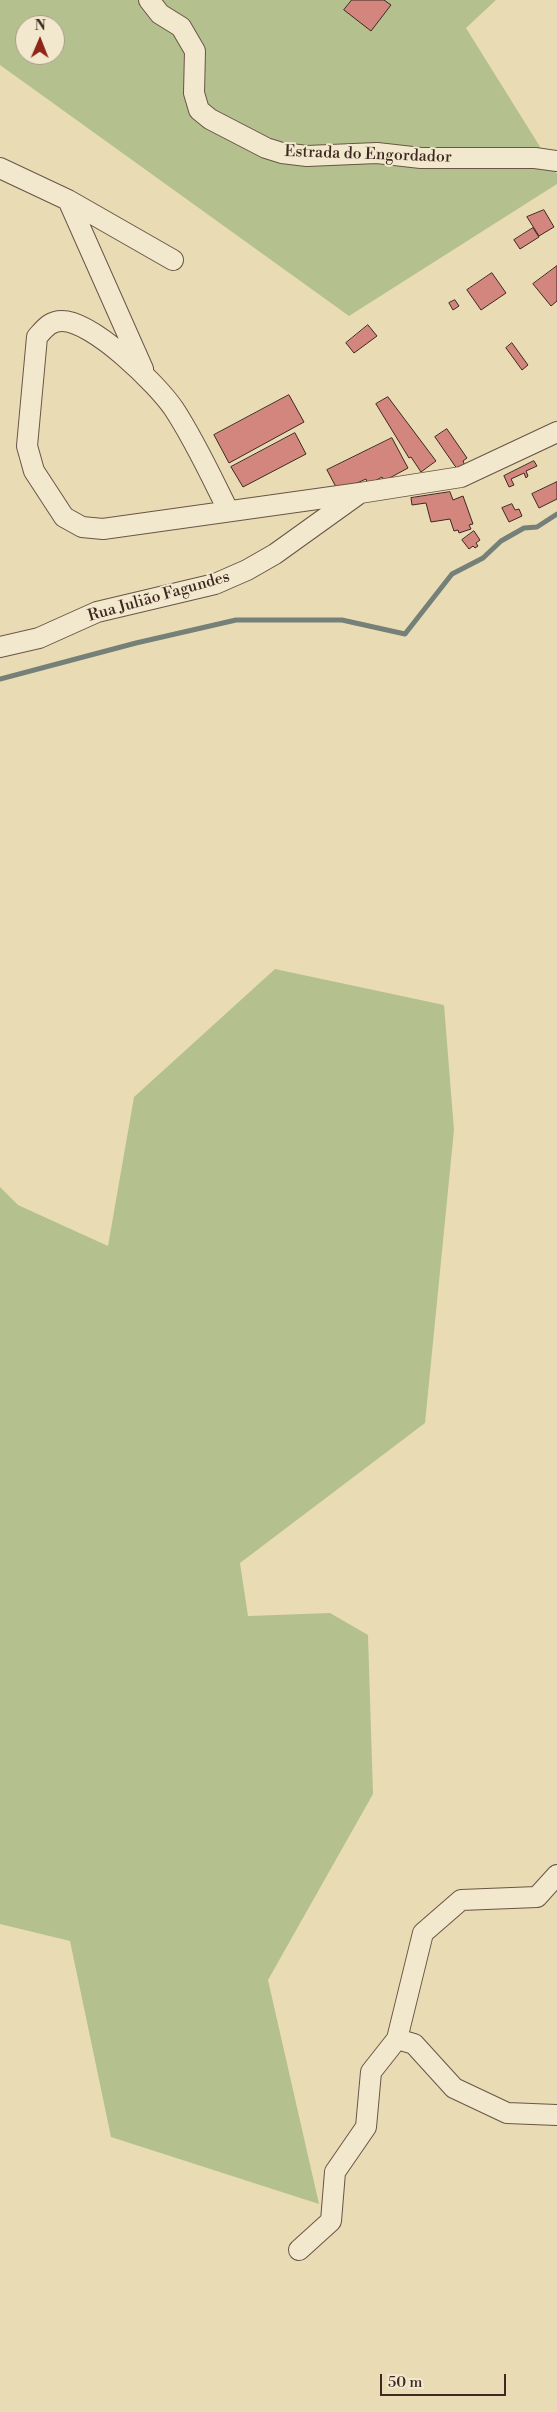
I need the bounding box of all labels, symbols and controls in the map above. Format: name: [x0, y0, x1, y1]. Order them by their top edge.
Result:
north arrow: [15, 15, 65, 65]
text: N: [35, 17, 46, 35]
street label: Estrada do Engordador: [284, 142, 452, 168]
street label: Rua Julião Fagundes: [86, 568, 232, 626]
scale bar: [382, 2364, 508, 2396]
text: 50 m: [388, 2373, 422, 2392]

